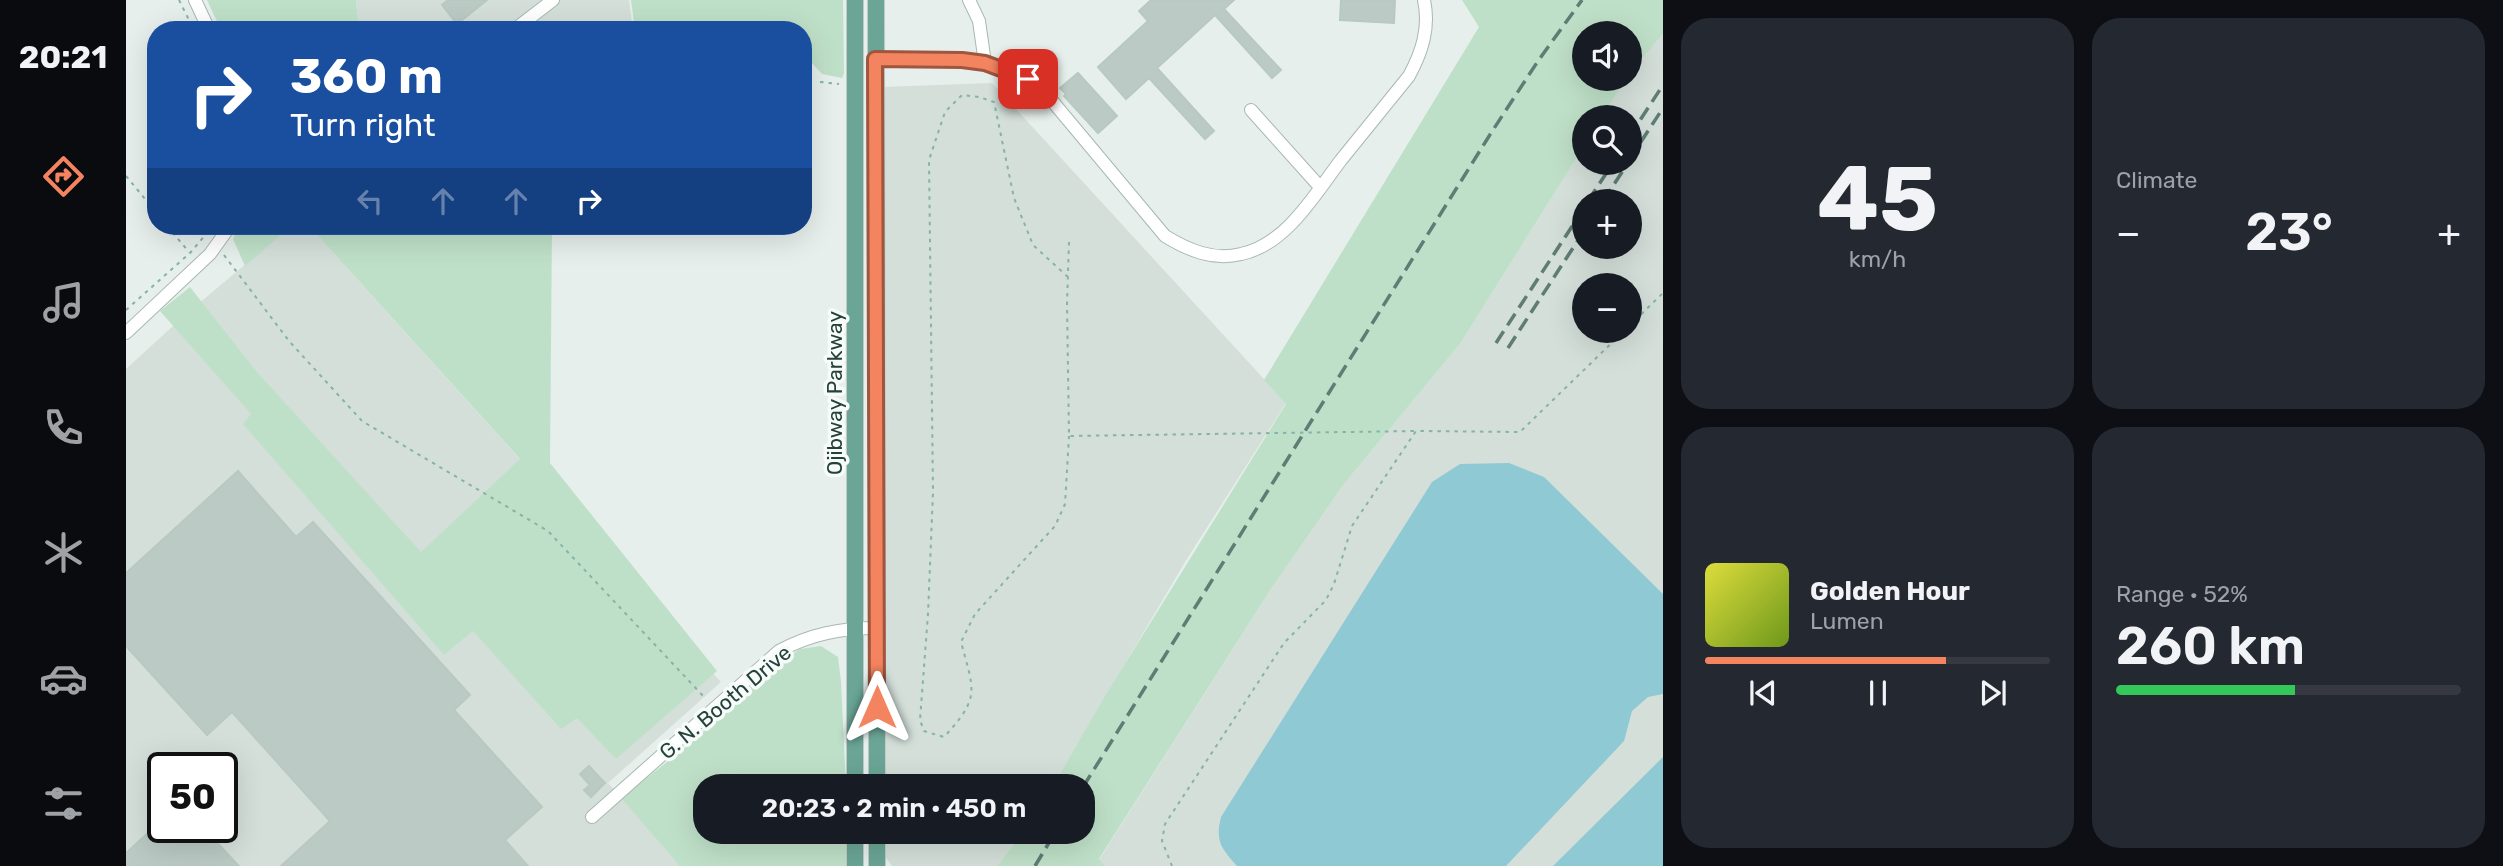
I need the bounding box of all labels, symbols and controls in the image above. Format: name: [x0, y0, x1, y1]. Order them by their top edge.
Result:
map controls: [1572, 21, 1642, 343]
button: sound: [1572, 21, 1642, 91]
text: 20:21: [19, 38, 107, 76]
text: 360 m: [290, 47, 443, 105]
icon: right: [175, 49, 266, 140]
pin: [998, 49, 1058, 109]
icon: arrive: [1009, 60, 1047, 98]
button: search: [1572, 105, 1642, 175]
text: Turn right: [290, 106, 435, 144]
text: 45: [1817, 145, 1938, 253]
icon: directions: [39, 152, 88, 201]
text: Climate: [2116, 166, 2197, 194]
icon: left: [351, 182, 389, 220]
icon: ahead: [424, 182, 462, 220]
icon: ahead: [497, 182, 535, 220]
icon: right: [570, 182, 608, 220]
button: +: [1572, 189, 1642, 259]
text: 23°: [2245, 201, 2333, 263]
text: −: [2116, 210, 2141, 256]
text: +: [2437, 210, 2461, 256]
text: km/h: [1849, 245, 1906, 273]
button: −: [1572, 273, 1642, 343]
icon: music: [39, 278, 88, 327]
street label: Ojibway Parkway: [822, 311, 847, 475]
icon: phone: [39, 403, 88, 452]
icon: climate: [39, 528, 88, 577]
text: Golden Hour: [1810, 576, 1970, 607]
text: Range · 52%: [2116, 580, 2248, 608]
text: Lumen: [1810, 607, 1884, 635]
text: 260 km: [2116, 615, 2305, 677]
street label: G. N. Booth Drive: [654, 640, 796, 764]
icon: car: [39, 654, 88, 703]
position arrow: [840, 670, 914, 744]
icon: previous: [1744, 674, 1782, 712]
icon: pause: [1859, 674, 1897, 712]
icon: next: [1974, 674, 2012, 712]
speed limit sign: 50: [147, 752, 238, 843]
icon: filters: [39, 779, 88, 828]
text: 20:23 · 2 min · 450 m: [762, 793, 1026, 824]

